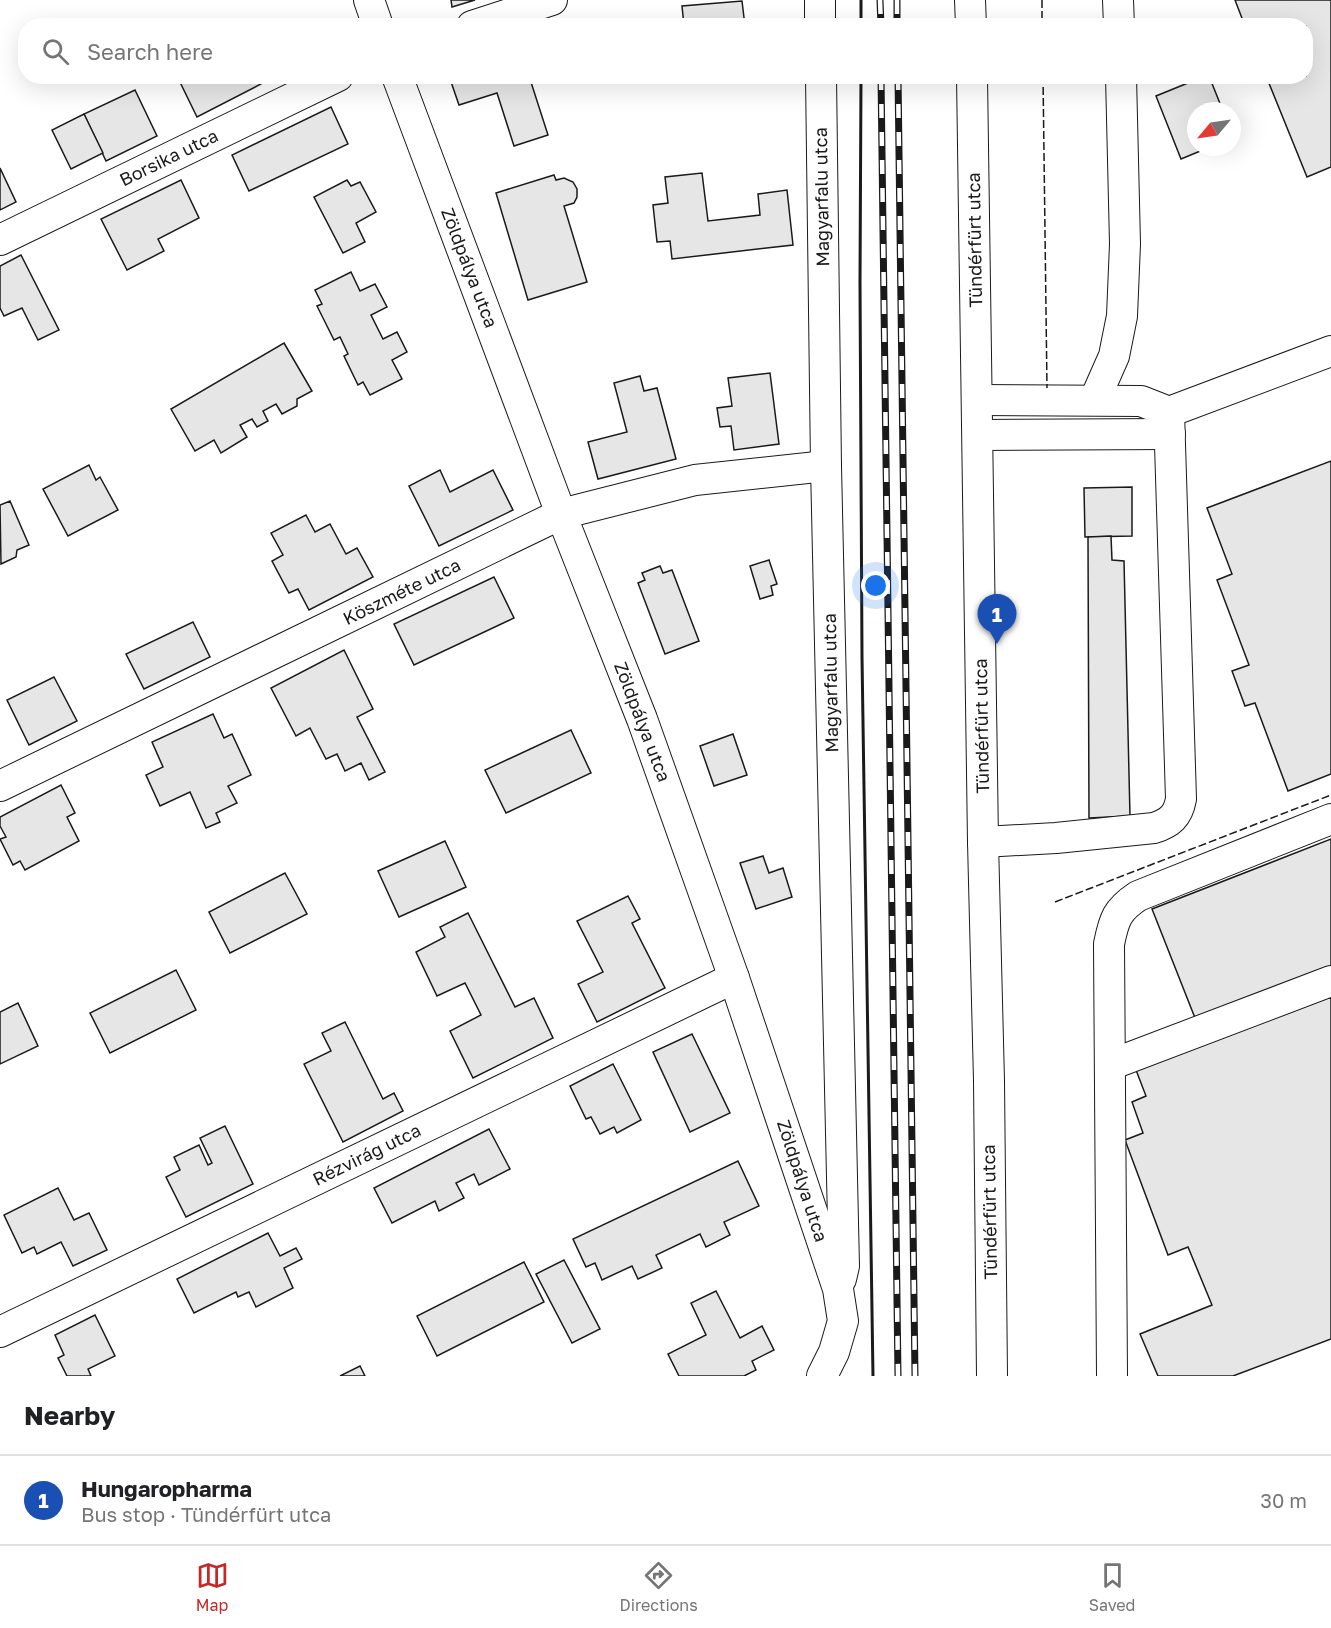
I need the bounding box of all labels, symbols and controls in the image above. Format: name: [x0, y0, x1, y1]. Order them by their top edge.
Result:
search box: [18, 18, 1313, 84]
icon: search: [39, 35, 72, 68]
text: Search here: [87, 38, 213, 65]
north arrow: [1187, 102, 1241, 156]
street label: Borsika utca: [116, 124, 221, 190]
street label: Magyarfalu utca: [809, 127, 833, 267]
street label: Tündérfürt utca: [962, 172, 986, 308]
street label: Zöldpálya utca: [437, 205, 503, 331]
street label: Köszméte utca: [339, 553, 464, 629]
your location: [861, 571, 890, 600]
pin: 1: [978, 594, 1016, 644]
street label: Magyarfalu utca: [818, 613, 842, 753]
street label: Tündérfürt utca: [969, 658, 993, 794]
street label: Zöldpálya utca: [610, 659, 676, 785]
street label: Zöldpálya utca: [773, 1117, 833, 1244]
street label: Rézvirág utca: [309, 1118, 424, 1190]
street label: Tündérfürt utca: [977, 1144, 1001, 1280]
text: Nearby: [24, 1400, 115, 1431]
text: Hungaropharma: [81, 1475, 252, 1502]
text: 1: [38, 1488, 49, 1512]
text: 30 m: [1260, 1488, 1307, 1512]
text: Bus stop · Tündérfürt utca: [81, 1502, 331, 1526]
tab: Map: [196, 1559, 229, 1615]
tab: Directions: [620, 1559, 698, 1615]
tab: Saved: [1089, 1559, 1135, 1615]

